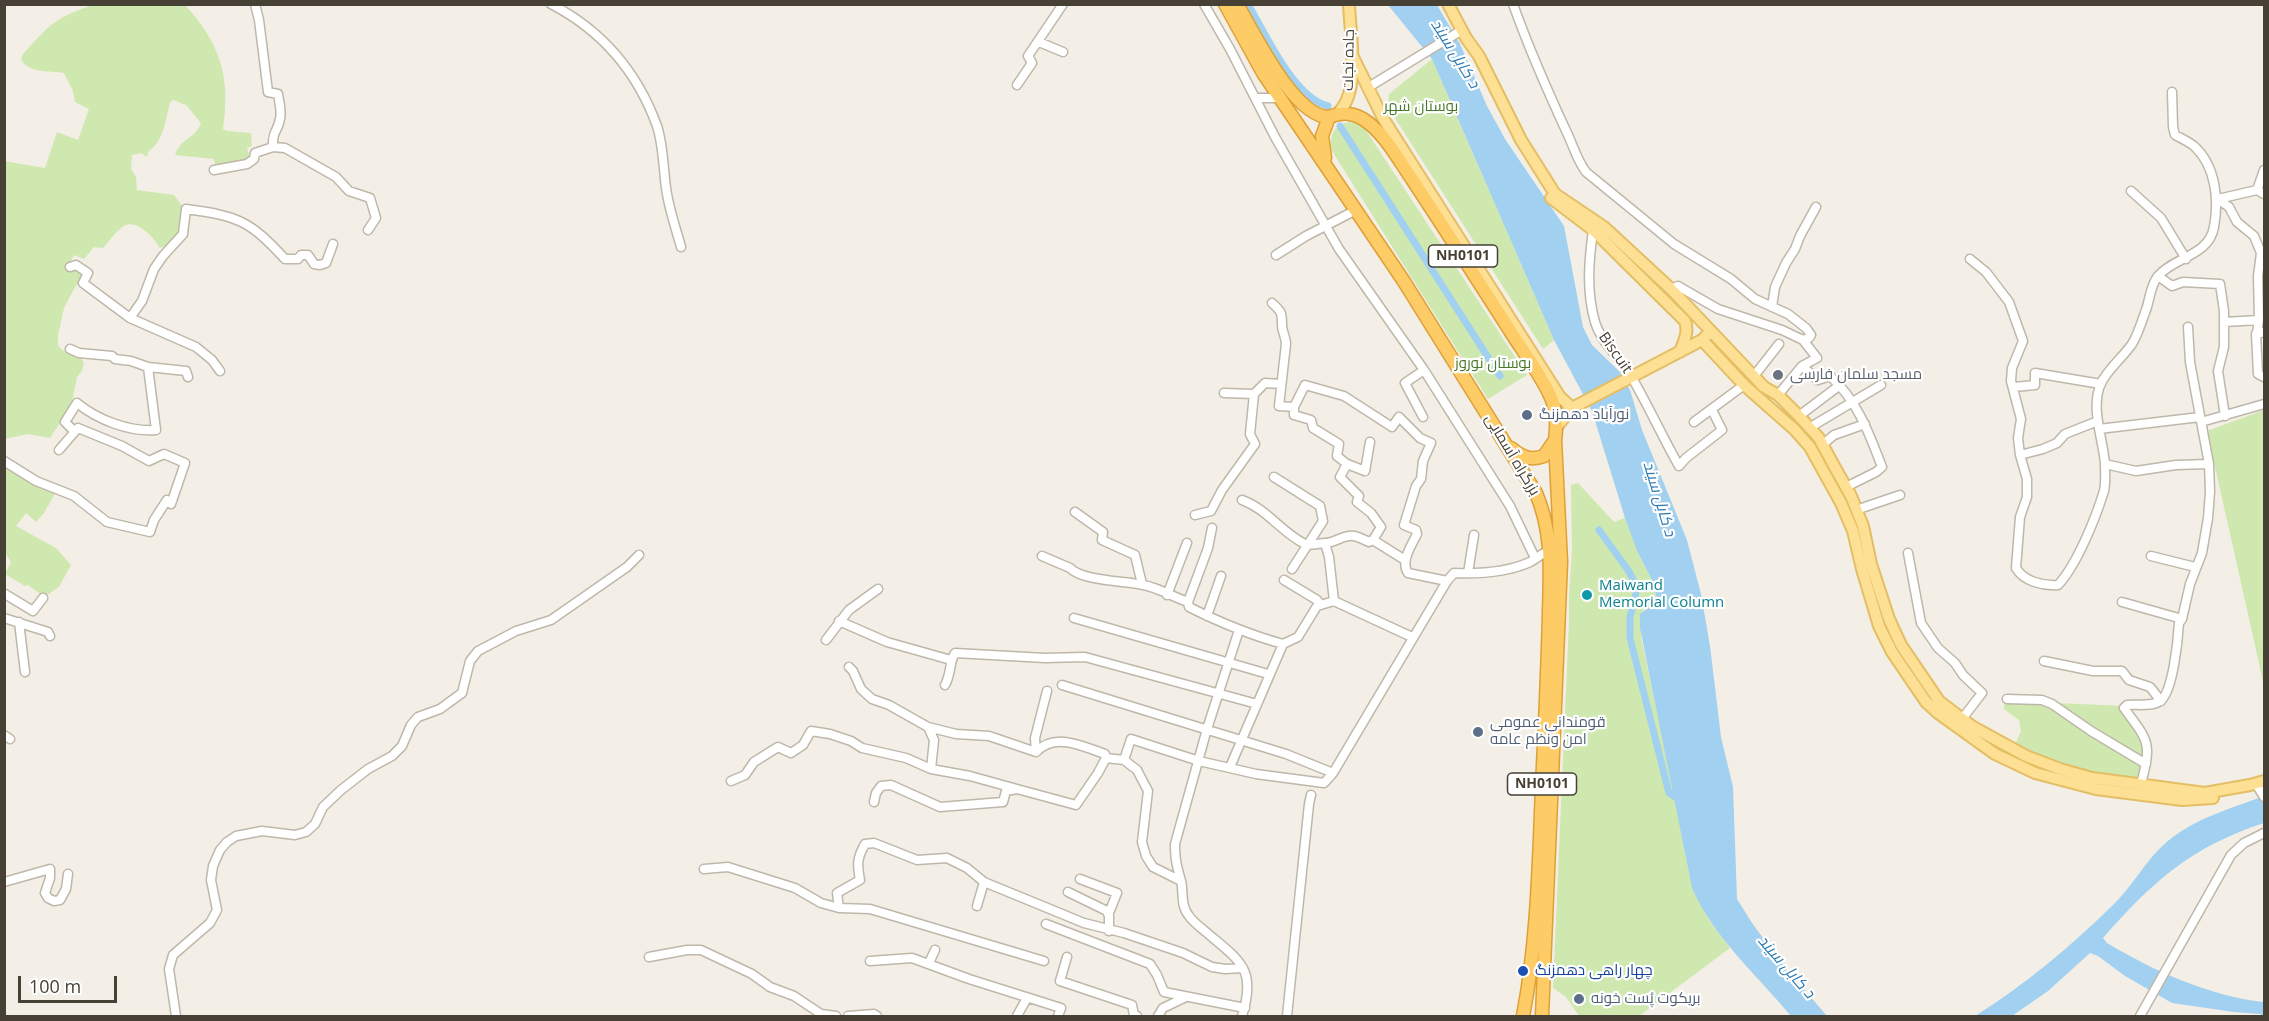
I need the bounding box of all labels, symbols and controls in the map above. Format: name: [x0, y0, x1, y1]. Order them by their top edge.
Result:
water label: د کابل سيند: [1426, 16, 1484, 92]
street label: جاده نجات: [1339, 29, 1359, 91]
park label: بوستان شهر: [1384, 98, 1458, 116]
road number: NH0101: [1428, 245, 1498, 267]
street label: Biscuit: [1594, 329, 1636, 377]
park label: بوستان نوروز: [1455, 355, 1531, 373]
place label: مسجد سلمان فارسی: [1790, 366, 1922, 384]
marker: مسجد سلمان فارسی: [1771, 368, 1785, 382]
place label: نورآباد دهمزنگ: [1539, 406, 1629, 424]
marker: نورآباد دهمزنگ: [1520, 408, 1534, 422]
street label: بزرگراه آسمایی: [1481, 411, 1543, 499]
water label: د کابل سيند: [1639, 459, 1679, 539]
place label: Maiwand Memorial Column: [1599, 577, 1724, 612]
marker: Maiwand Memorial Column: [1580, 588, 1594, 602]
place label: قومندانی عمومی امن ونظم عامه: [1490, 714, 1606, 749]
marker: قومندانی عمومی امن ونظم عامه: [1471, 725, 1485, 739]
road number: NH0101: [1508, 773, 1576, 795]
water label: د کابل سيند: [1753, 931, 1819, 1003]
place label: چهار راهی دهمزنگ: [1535, 962, 1653, 980]
scale bar: [21, 964, 120, 1002]
marker: چهار راهی دهمزنگ: [1516, 964, 1530, 978]
text: 100 m: [29, 974, 81, 998]
place label: بریکوت پُست خونه: [1591, 990, 1701, 1008]
marker: بریکوت پُست خونه: [1572, 992, 1586, 1006]

